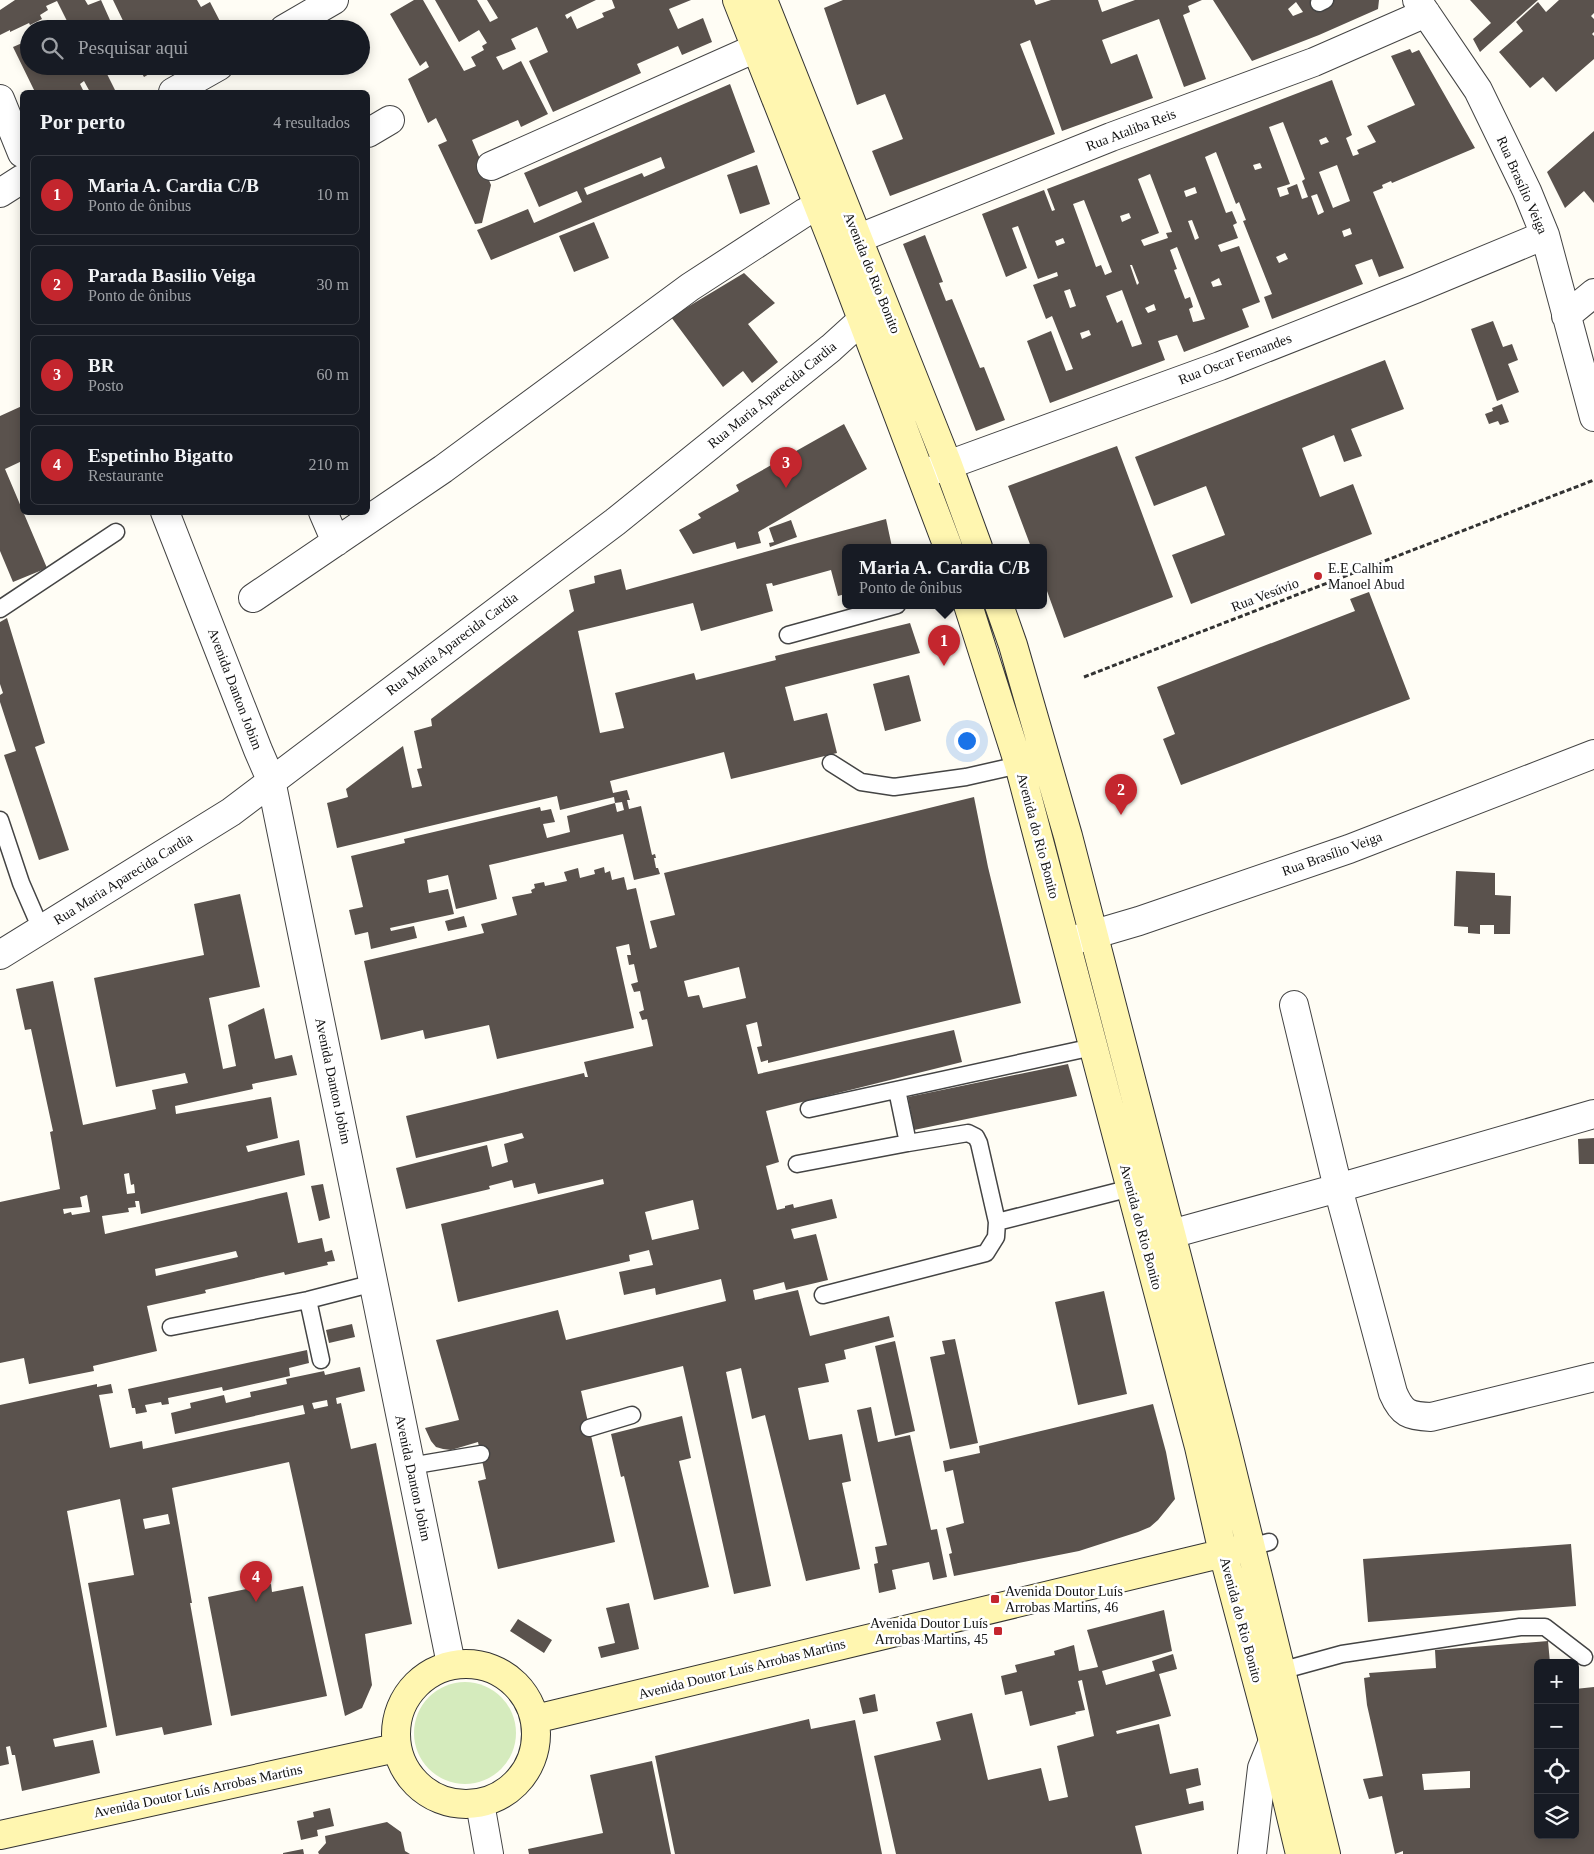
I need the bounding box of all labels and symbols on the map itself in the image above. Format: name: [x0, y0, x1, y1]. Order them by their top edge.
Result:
street label: Rua Ataliba Reis: [1084, 106, 1178, 154]
street label: Rua Brasílio Veiga: [1494, 134, 1551, 237]
street label: Avenida do Rio Bonito: [841, 210, 903, 336]
street label: Rua Oscar Fernandes: [1176, 331, 1294, 387]
street label: Rua Maria Aparecida Cardia: [705, 338, 840, 451]
pin: 3: [770, 447, 802, 488]
place label: E.E Calhim Manoel Abud: [1328, 561, 1405, 592]
marker: E.E Calhim Manoel Abud: [1312, 570, 1324, 582]
street label: Rua Vesúvio: [1229, 575, 1301, 615]
street label: Rua Maria Aparecida Cardia: [383, 589, 521, 698]
pin: 1: [928, 625, 960, 666]
street label: Avenida Danton Jobim: [205, 626, 265, 752]
your location: [954, 728, 980, 754]
street label: Avenida do Rio Bonito: [1014, 772, 1062, 900]
pin: 2: [1105, 774, 1137, 815]
street label: Rua Brasílio Veiga: [1280, 829, 1385, 879]
street label: Rua Maria Aparecida Cardia: [51, 830, 196, 928]
street label: Avenida Danton Jobim: [312, 1016, 354, 1146]
street label: Avenida do Rio Bonito: [1117, 1163, 1165, 1291]
street label: Avenida Danton Jobim: [392, 1413, 434, 1543]
street label: Avenida do Rio Bonito: [1217, 1556, 1265, 1684]
pin: 4: [240, 1561, 272, 1602]
place label: Avenida Doutor Luís Arrobas Martins, 46: [1005, 1584, 1123, 1615]
marker: Avenida Doutor Luís Arrobas Martins, 46: [989, 1593, 1001, 1605]
place label: Avenida Doutor Luís Arrobas Martins, 45: [870, 1616, 988, 1647]
marker: Avenida Doutor Luís Arrobas Martins, 45: [992, 1625, 1004, 1637]
street label: Avenida Doutor Luís Arrobas Martins: [637, 1636, 847, 1702]
street label: Avenida Doutor Luís Arrobas Martins: [92, 1762, 304, 1820]

